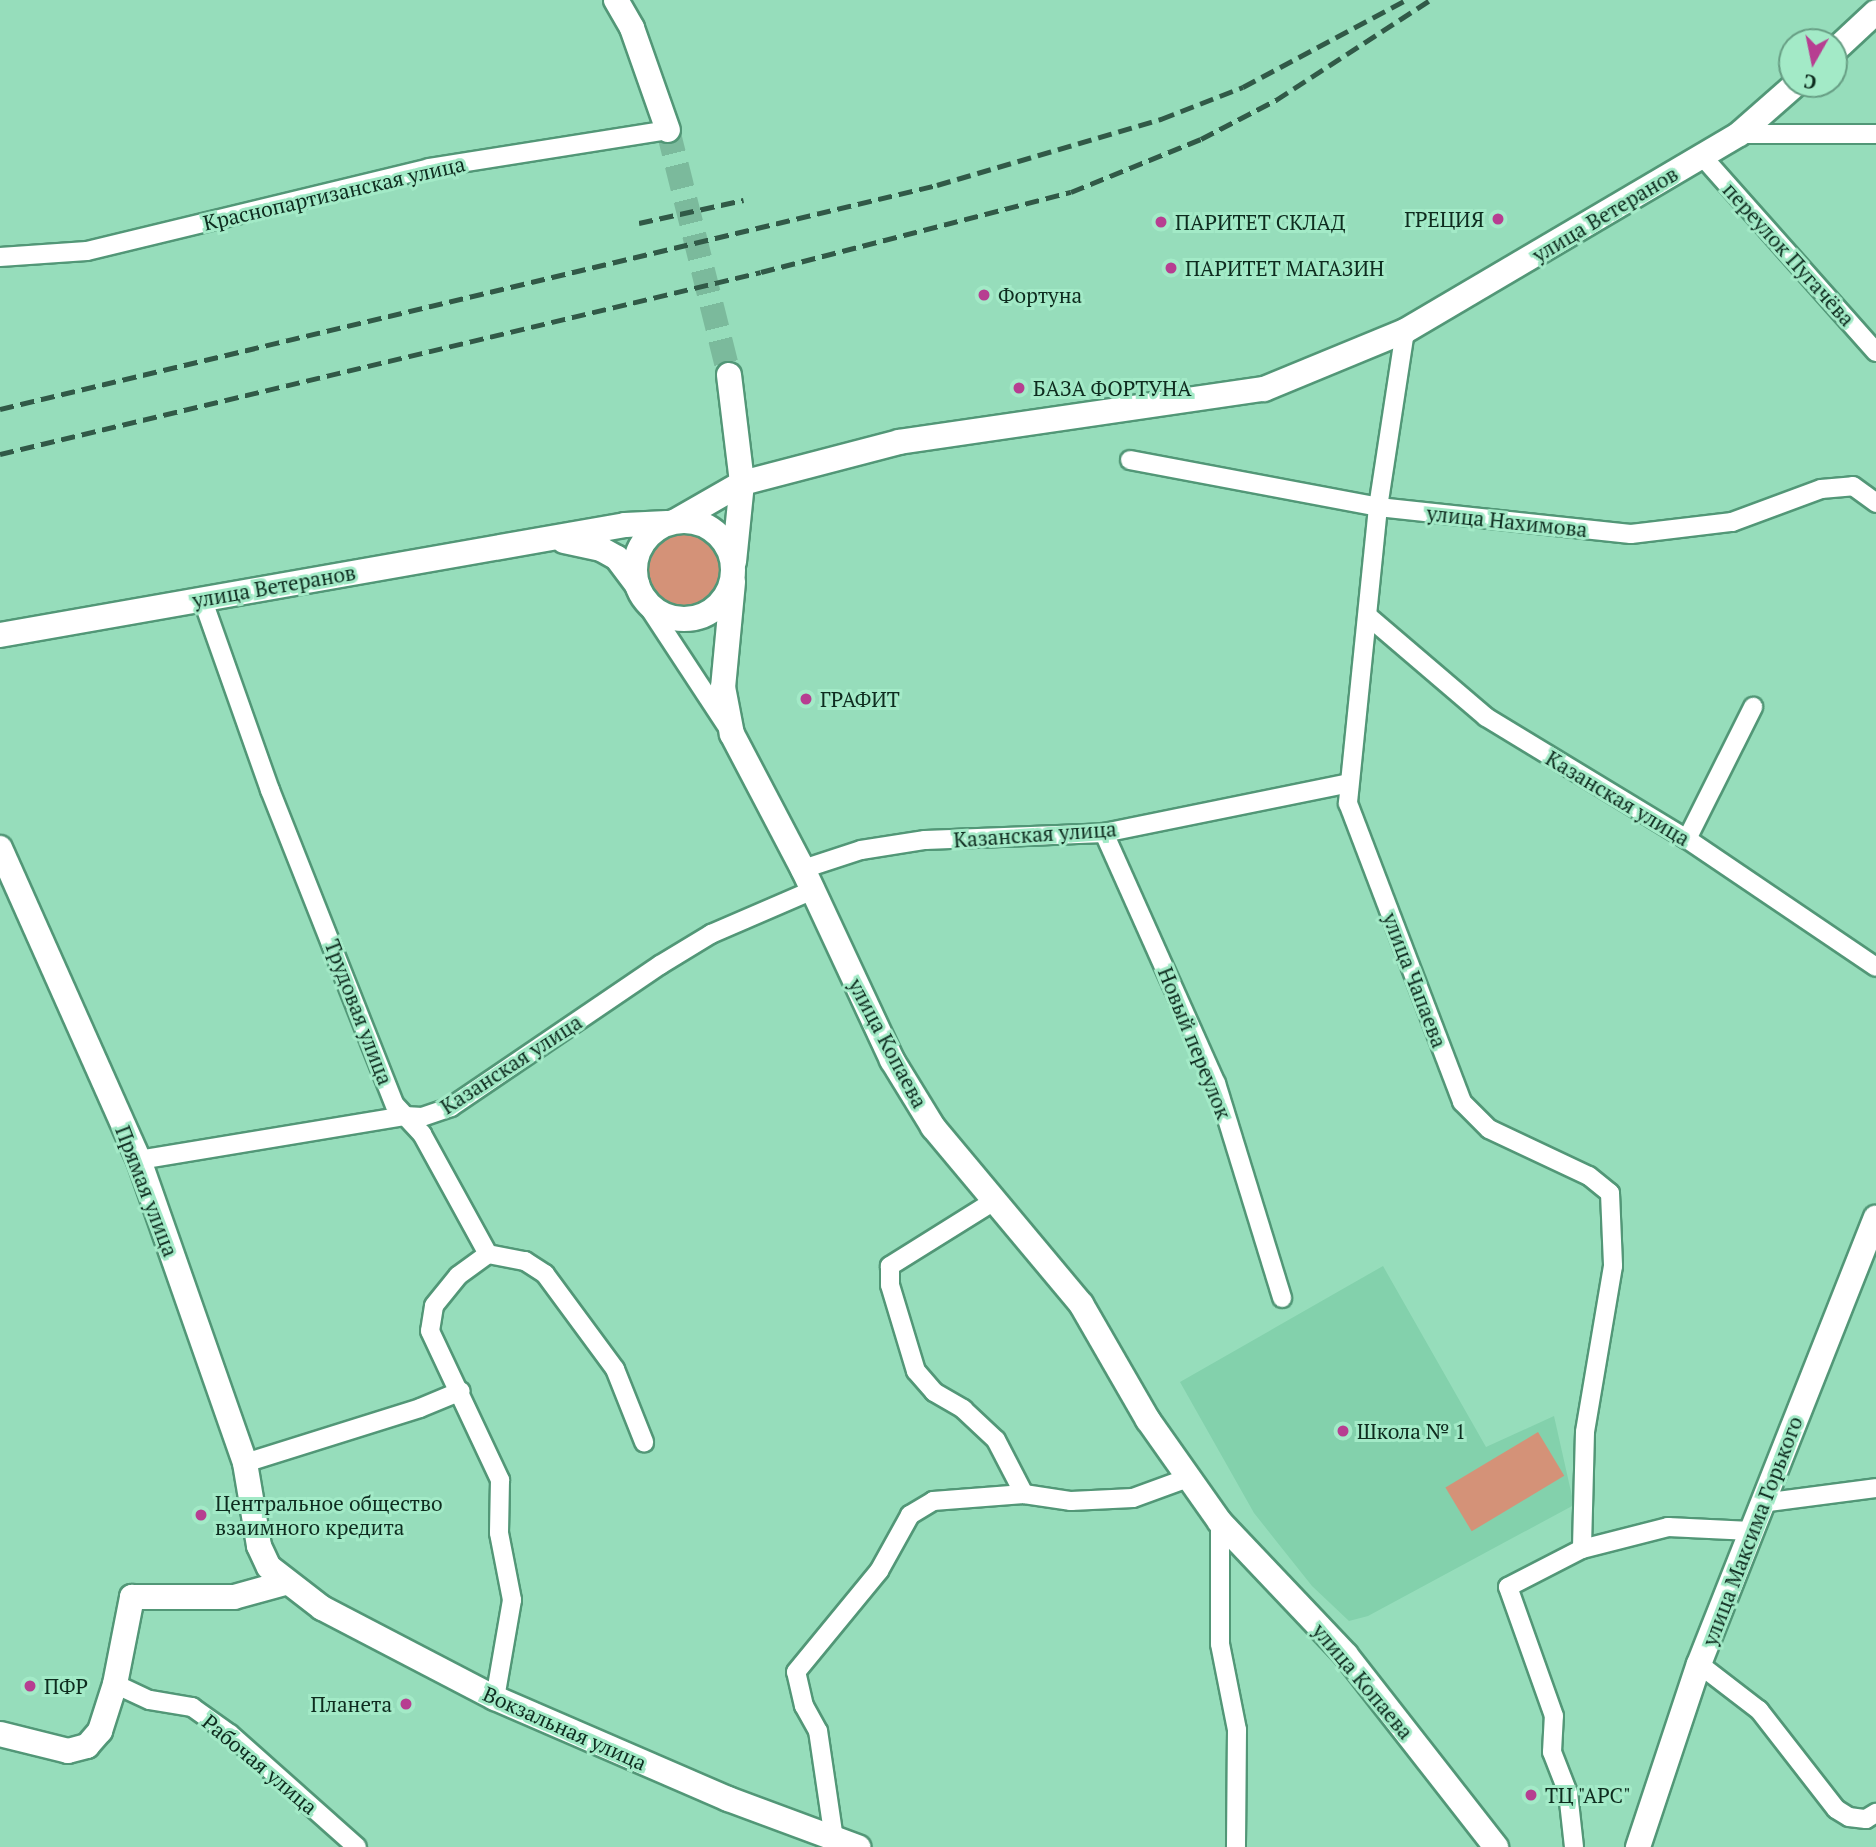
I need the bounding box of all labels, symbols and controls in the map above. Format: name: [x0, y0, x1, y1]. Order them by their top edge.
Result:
north arrow: [1778, 28, 1848, 98]
text: С: [1802, 69, 1818, 96]
street label: Краснопартизанская улица: [201, 151, 467, 235]
street label: улица Ветеранов: [1528, 161, 1682, 267]
street label: переулок Пугачёва: [1718, 177, 1860, 331]
place label: ГРЕЦИЯ: [1404, 206, 1484, 232]
place label: ПАРИТЕТ СКЛАД: [1175, 209, 1345, 235]
marker: ГРЕЦИЯ: [1490, 211, 1506, 227]
marker: ПАРИТЕТ СКЛАД: [1153, 214, 1169, 230]
place label: ПАРИТЕТ МАГАЗИН: [1185, 255, 1384, 281]
marker: ПАРИТЕТ МАГАЗИН: [1163, 260, 1179, 276]
place label: Фортуна: [998, 282, 1082, 308]
marker: Фортуна: [976, 287, 992, 303]
place label: БАЗА ФОРТУНА: [1033, 375, 1192, 401]
marker: БАЗА ФОРТУНА: [1011, 380, 1027, 396]
street label: улица Нахимова: [1425, 500, 1589, 542]
street label: улица Ветеранов: [190, 559, 358, 613]
place label: ГРАФИТ: [820, 686, 900, 712]
marker: ГРАФИТ: [798, 691, 814, 707]
street label: Казанская улица: [1541, 745, 1695, 851]
street label: Казанская улица: [953, 816, 1117, 852]
street label: улица Чапаева: [1378, 909, 1452, 1051]
street label: Трудовая улица: [320, 936, 398, 1088]
street label: Новый переулок: [1153, 963, 1237, 1123]
street label: улица Копаева: [843, 974, 933, 1112]
street label: Казанская улица: [436, 1009, 586, 1119]
street label: Прямая улица: [110, 1122, 184, 1260]
street label: улица Максима Горького: [1697, 1413, 1807, 1649]
place label: Школа № 1: [1357, 1418, 1466, 1444]
marker: Школа № 1: [1335, 1423, 1351, 1439]
place label: Центральное общество взаимного кредита: [215, 1490, 443, 1540]
marker: Центральное общество взаимного кредита: [193, 1507, 209, 1523]
street label: улица Копаева: [1307, 1618, 1419, 1744]
place label: ПФР: [44, 1673, 88, 1699]
marker: ПФР: [22, 1678, 38, 1694]
street label: Вокзальная улица: [479, 1681, 651, 1775]
place label: Планета: [310, 1691, 392, 1717]
marker: Планета: [398, 1696, 414, 1712]
street label: Рабочая улица: [197, 1709, 323, 1819]
place label: ТЦ "АРС": [1545, 1782, 1632, 1808]
marker: ТЦ "АРС": [1523, 1787, 1539, 1803]

